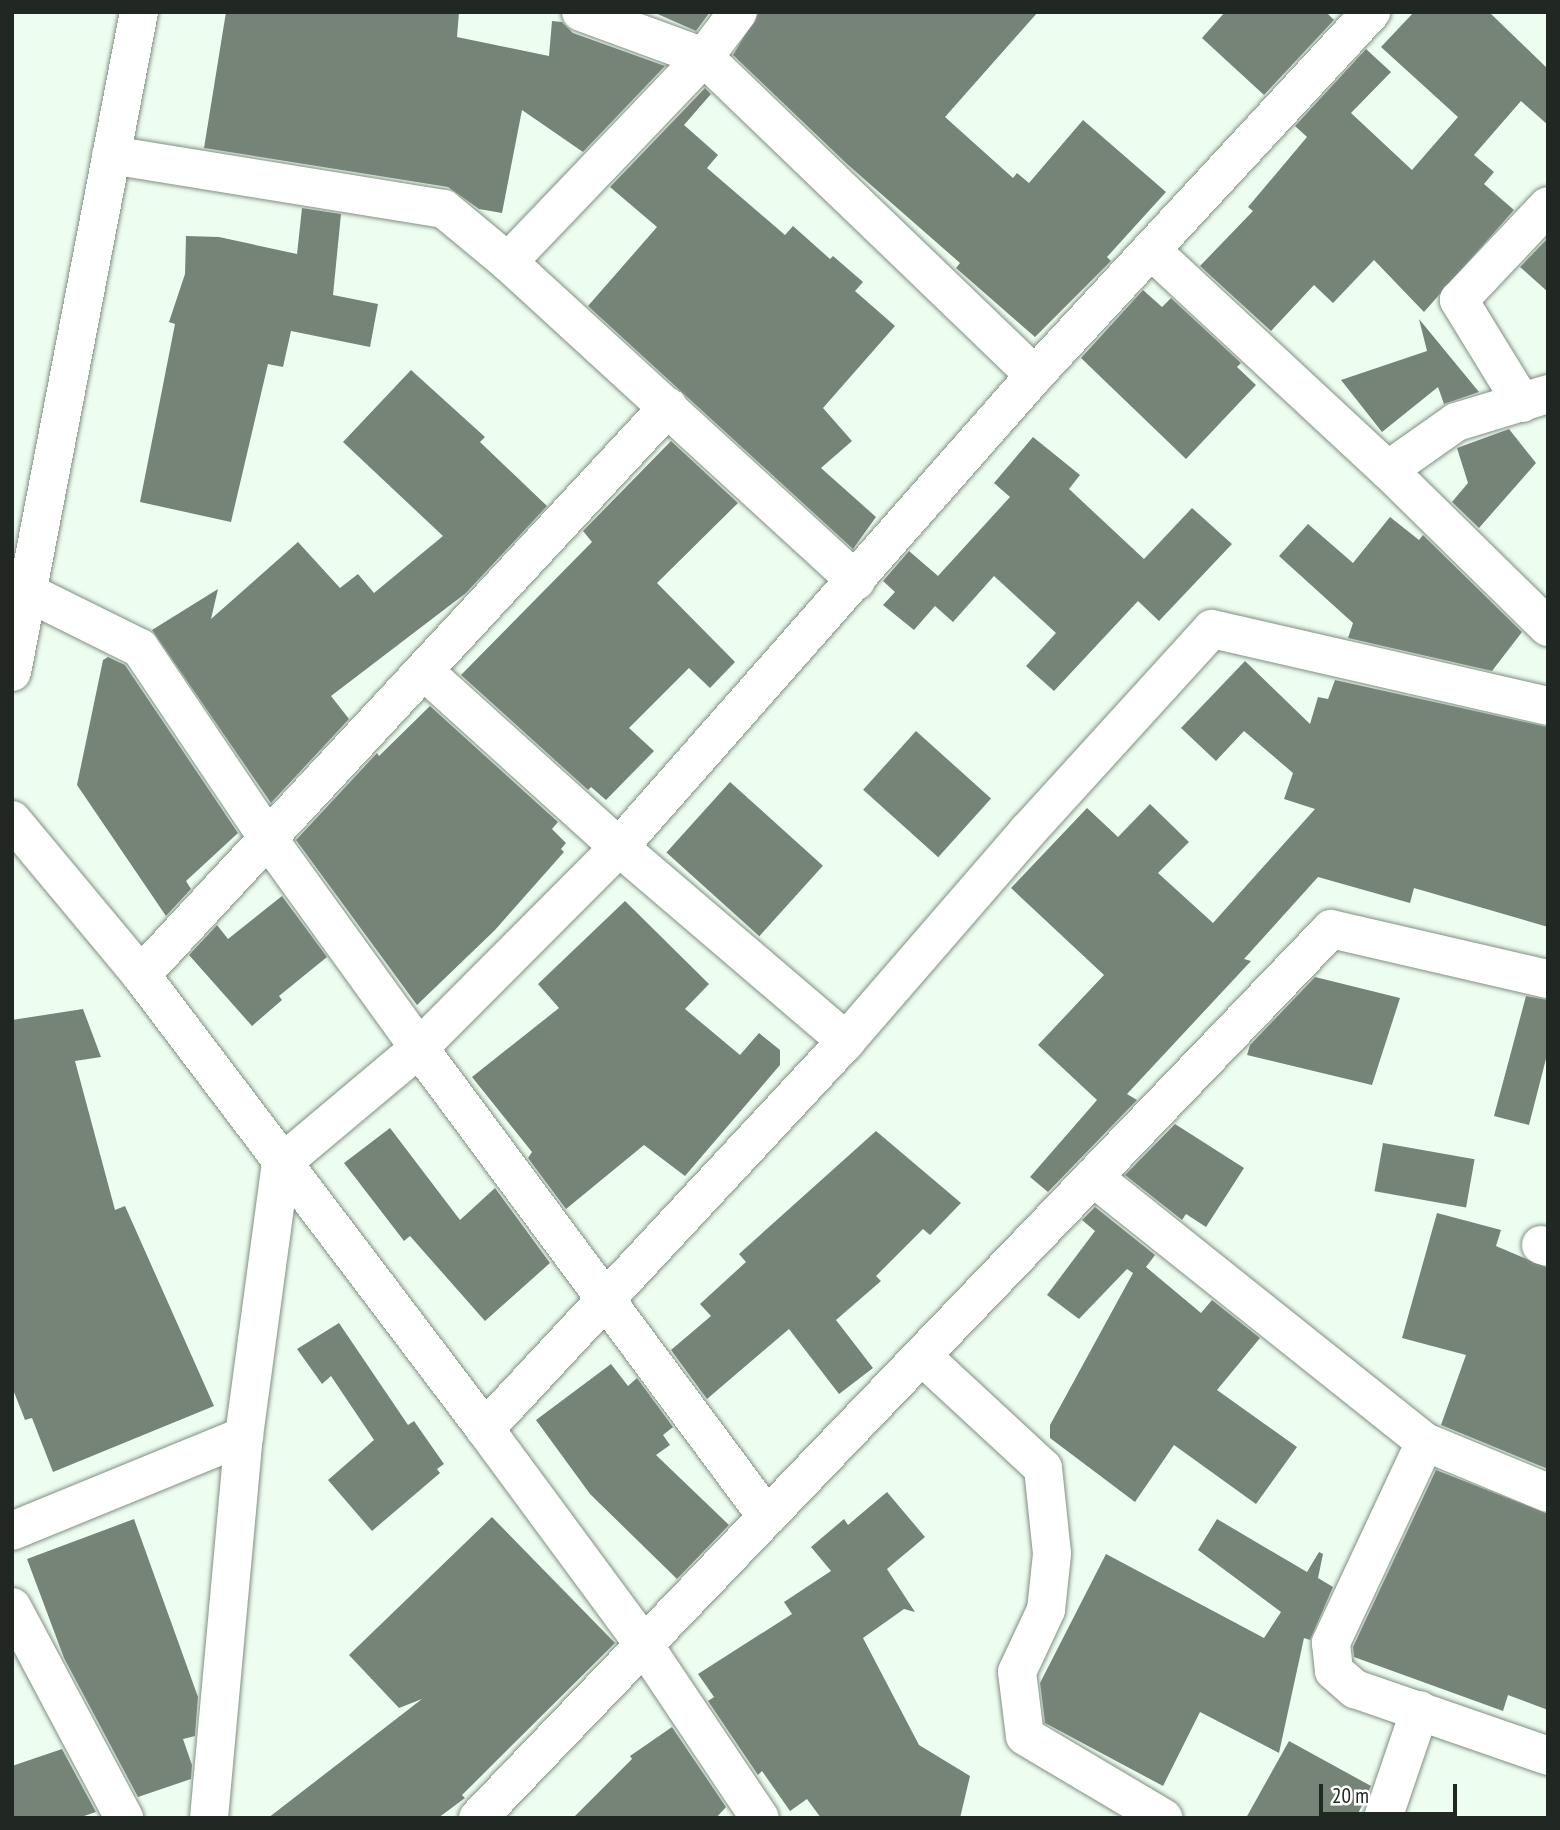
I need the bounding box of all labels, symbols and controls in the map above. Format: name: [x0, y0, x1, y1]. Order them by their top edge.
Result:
scale bar: [1322, 1770, 1460, 1814]
text: 20 m: [1332, 1782, 1369, 1809]

